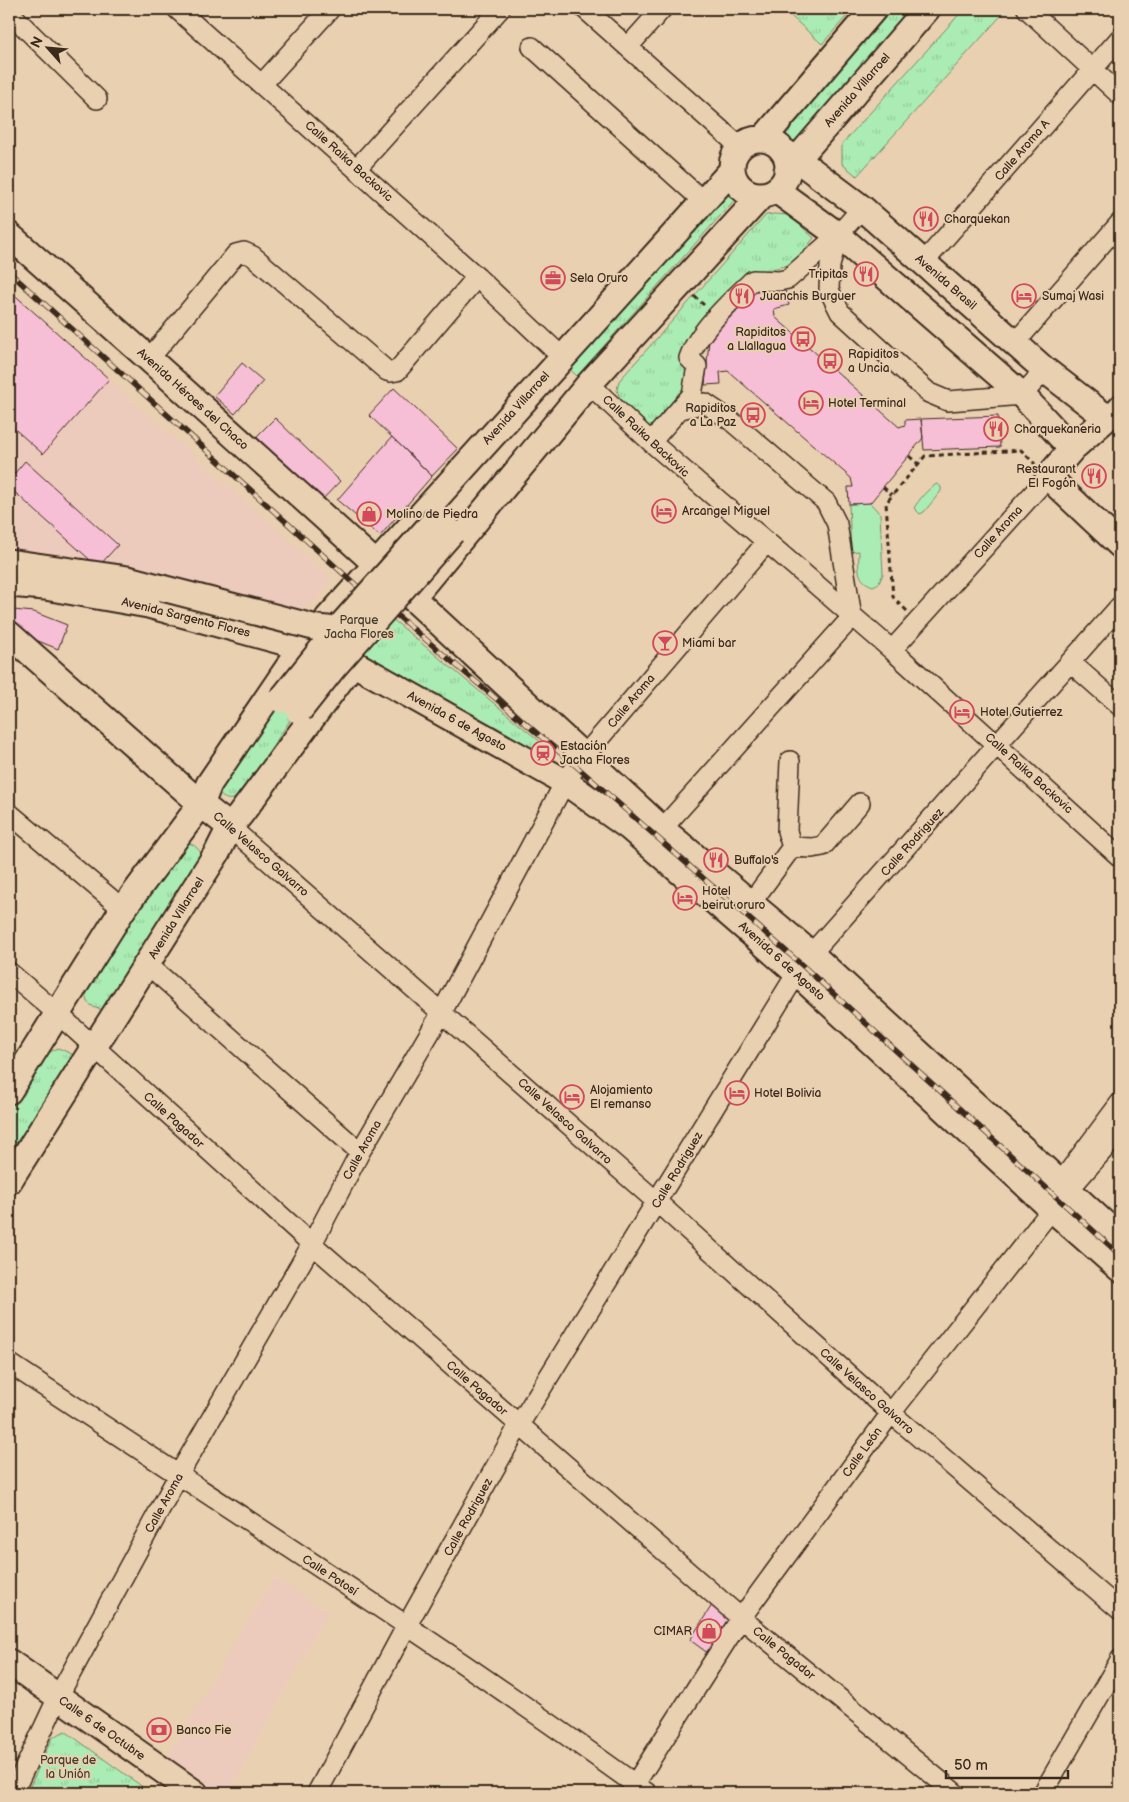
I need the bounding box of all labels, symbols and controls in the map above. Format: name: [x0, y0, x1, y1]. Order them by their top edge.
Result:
north arrow: [22, 22, 72, 72]
text: N: [27, 34, 47, 51]
street label: Avenida Villarroel: [821, 50, 894, 130]
street label: Calle Aroma A: [992, 116, 1054, 184]
street label: Calle Raika Backovic: [301, 118, 396, 205]
restaurant icon: Charquekan: [913, 206, 939, 232]
place label: Charquekan: [944, 212, 1010, 227]
street label: Avenida Brasil: [912, 252, 980, 313]
restaurant icon: Tripitas: [853, 261, 879, 287]
office icon: Sela Oruro: [540, 265, 566, 291]
place label: Tripitas: [808, 267, 848, 282]
place label: Sela Oruro: [570, 271, 628, 286]
restaurant icon: Juanchis Burguer: [729, 283, 755, 309]
hotel icon: Sumaj Wasi: [1011, 283, 1037, 309]
place label: Juanchis Burguer: [760, 289, 856, 304]
place label: Sumaj Wasi: [1042, 289, 1104, 304]
place label: Rapiditos a Llallagua: [727, 325, 786, 354]
bus stop icon: Rapiditos a Llallagua: [790, 326, 816, 352]
street label: Avenida Héroes del Chaco: [134, 345, 252, 453]
place label: Rapiditos a Uncia: [848, 347, 899, 376]
bus stop icon: Rapiditos a Uncia: [817, 348, 843, 374]
street label: Avenida Villarroel: [480, 369, 553, 448]
hotel icon: Hotel Terminal: [798, 390, 824, 416]
street label: Calle Raika Backovic: [599, 392, 692, 481]
place label: Hotel Terminal: [828, 396, 906, 411]
place label: Rapiditos a La Paz: [685, 401, 736, 430]
bus stop icon: Rapiditos a La Paz: [740, 402, 766, 428]
restaurant icon: Charquekaneria: [983, 416, 1009, 442]
place label: Charquekaneria: [1014, 422, 1101, 437]
place label: Restaurant El Fogón: [1016, 462, 1076, 491]
restaurant icon: Restaurant El Fogón: [1081, 463, 1107, 489]
hotel icon: Arcangel Miguel: [651, 498, 677, 524]
shop icon: Molino de Piedra: [356, 501, 382, 527]
street label: Calle Aroma: [971, 503, 1026, 562]
place label: Arcangel Miguel: [682, 504, 770, 519]
place label: Molino de Piedra: [386, 507, 478, 522]
street label: Avenida Sargento Flores: [120, 594, 252, 641]
park label: Parque Jacha Flores: [324, 613, 394, 642]
bar icon: Miami bar: [652, 630, 678, 656]
place label: Miami bar: [682, 636, 736, 651]
street label: Calle Aroma: [604, 671, 658, 731]
street label: Avenida 6 de Agosto: [405, 688, 509, 755]
hotel icon: Hotel Gutierrez: [949, 699, 975, 725]
place label: Hotel Gutierrez: [980, 705, 1063, 720]
street label: Calle Raika Backovic: [981, 730, 1076, 817]
place label: Estación Jacha Flores: [560, 739, 630, 768]
station icon: Estación Jacha Flores: [530, 740, 556, 766]
street label: Calle Rodriguez: [878, 805, 947, 880]
street label: Calle Velasco Galvarro: [210, 809, 312, 900]
restaurant icon: Buffalo's: [703, 847, 729, 873]
place label: Buffalo's: [734, 853, 779, 868]
street label: Avenida Villarroel: [145, 875, 207, 962]
place label: Hotel beirut oruro: [702, 884, 766, 913]
hotel icon: Hotel beirut oruro: [672, 885, 698, 911]
street label: Avenida 6 de Agosto: [735, 919, 828, 1004]
street label: Calle Velasco Galvarro: [514, 1075, 615, 1168]
hotel icon: Hotel Bolivia: [724, 1080, 750, 1106]
place label: Alojamiento El remanso: [590, 1083, 653, 1112]
hotel icon: Alojamiento El remanso: [559, 1084, 585, 1110]
place label: Hotel Bolivia: [754, 1086, 821, 1101]
street label: Calle Pagador: [140, 1089, 208, 1152]
street label: Calle Aroma: [340, 1118, 385, 1183]
street label: Calle Rodriguez: [649, 1129, 706, 1211]
street label: Calle Velasco Galvarro: [816, 1345, 917, 1438]
street label: Calle Pagador: [443, 1358, 511, 1420]
street label: Calle León: [839, 1424, 886, 1480]
street label: Calle Aroma: [142, 1471, 187, 1536]
street label: Calle Rodriguez: [441, 1475, 496, 1559]
street label: Calle Potosí: [299, 1552, 361, 1599]
shop icon: CIMAR: [696, 1618, 722, 1644]
street label: Calle Pagador: [749, 1623, 819, 1684]
place label: CIMAR: [654, 1624, 692, 1639]
street label: Calle 6 de Octubre: [55, 1693, 148, 1764]
bank icon: Banco Fie: [146, 1717, 172, 1743]
place label: Banco Fie: [176, 1723, 231, 1738]
scale bar: [946, 1747, 1069, 1779]
park label: Parque de la Unión: [40, 1753, 96, 1782]
text: 50 m: [954, 1756, 988, 1775]

